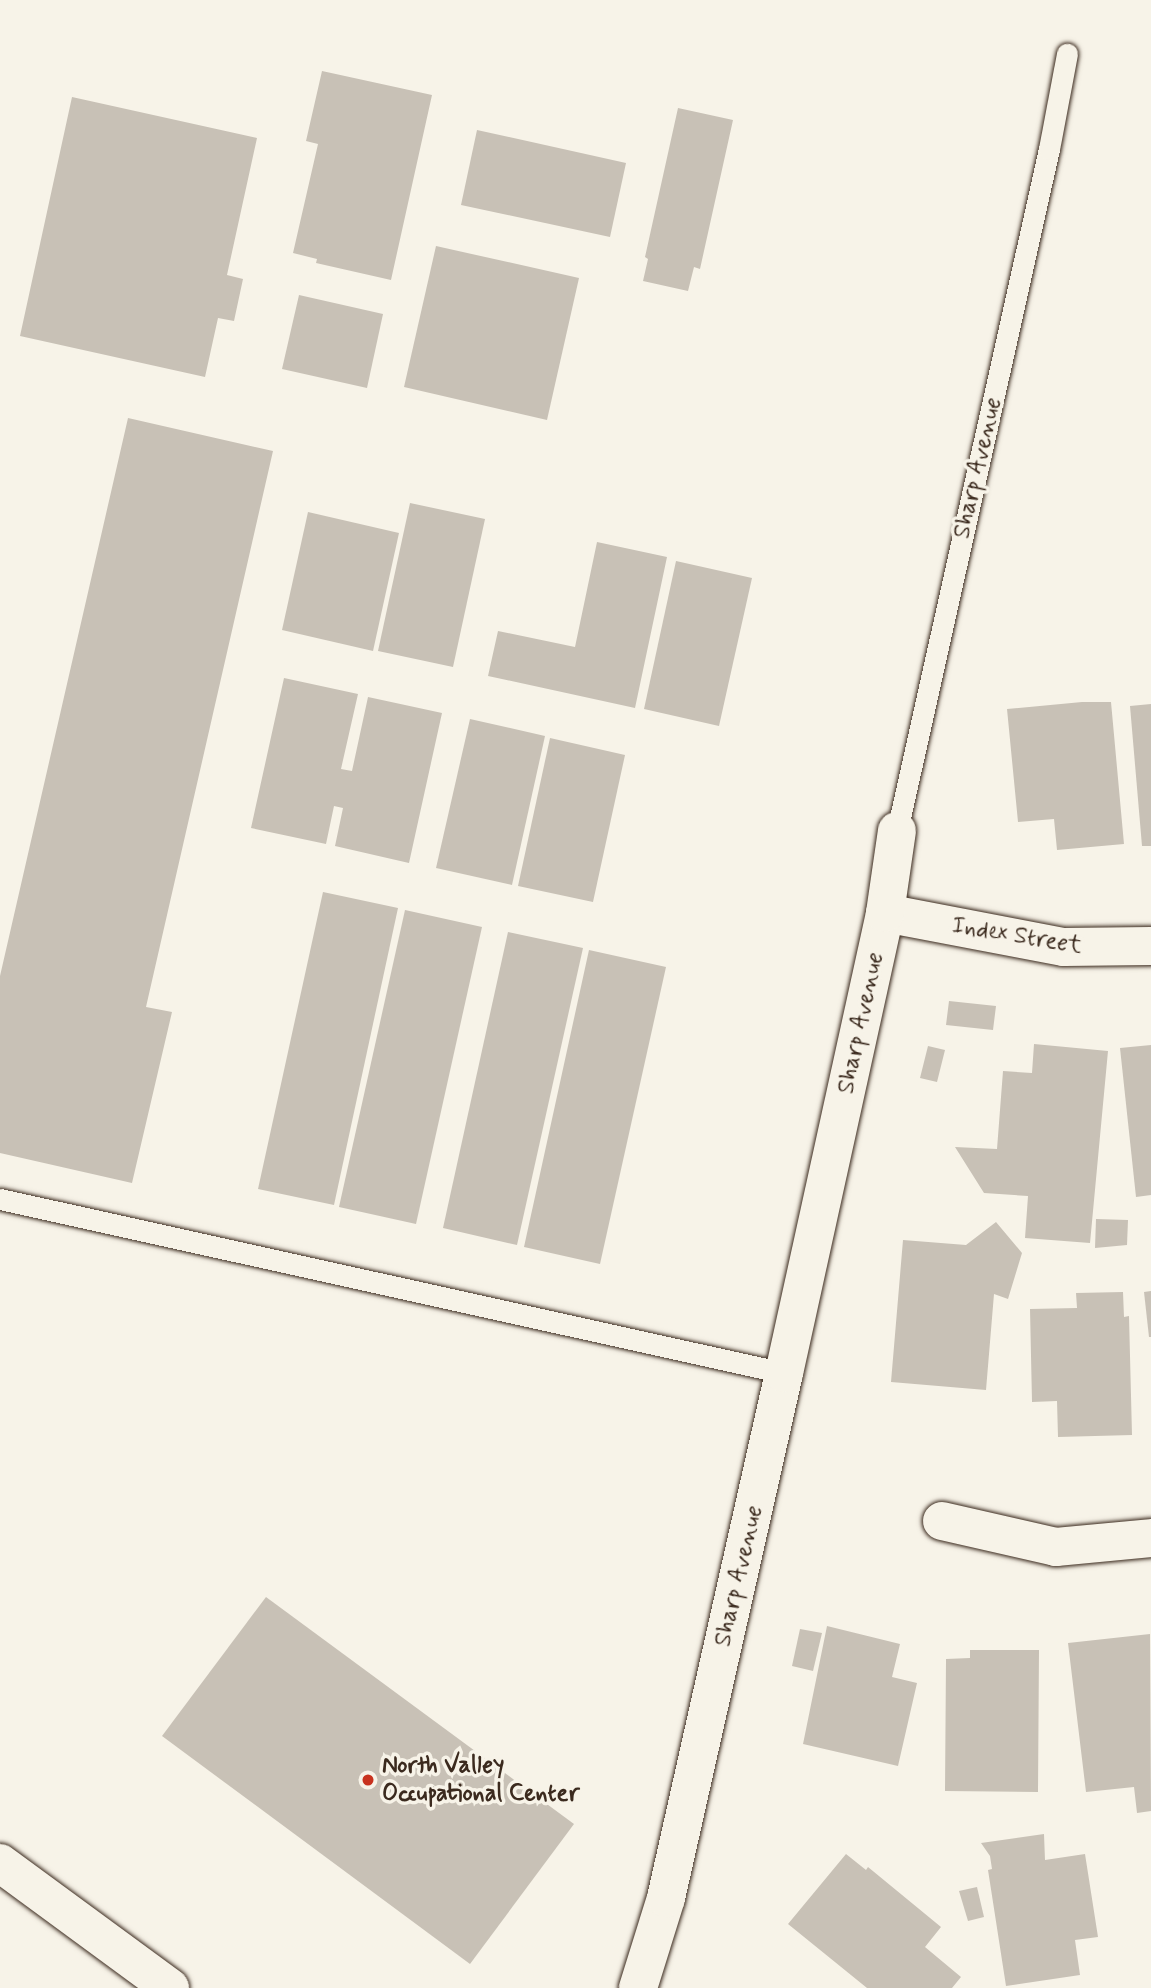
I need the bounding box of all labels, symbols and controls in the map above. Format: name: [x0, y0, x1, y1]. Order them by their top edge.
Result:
street label: Sharp Avenue: [948, 396, 1008, 540]
street label: Index Street: [950, 911, 1084, 961]
street label: Sharp Avenue: [832, 951, 890, 1095]
street label: Sharp Avenue: [709, 1504, 769, 1648]
place label: North Valley Occupational Center: [382, 1752, 583, 1808]
marker: North Valley Occupational Center: [360, 1772, 376, 1788]

